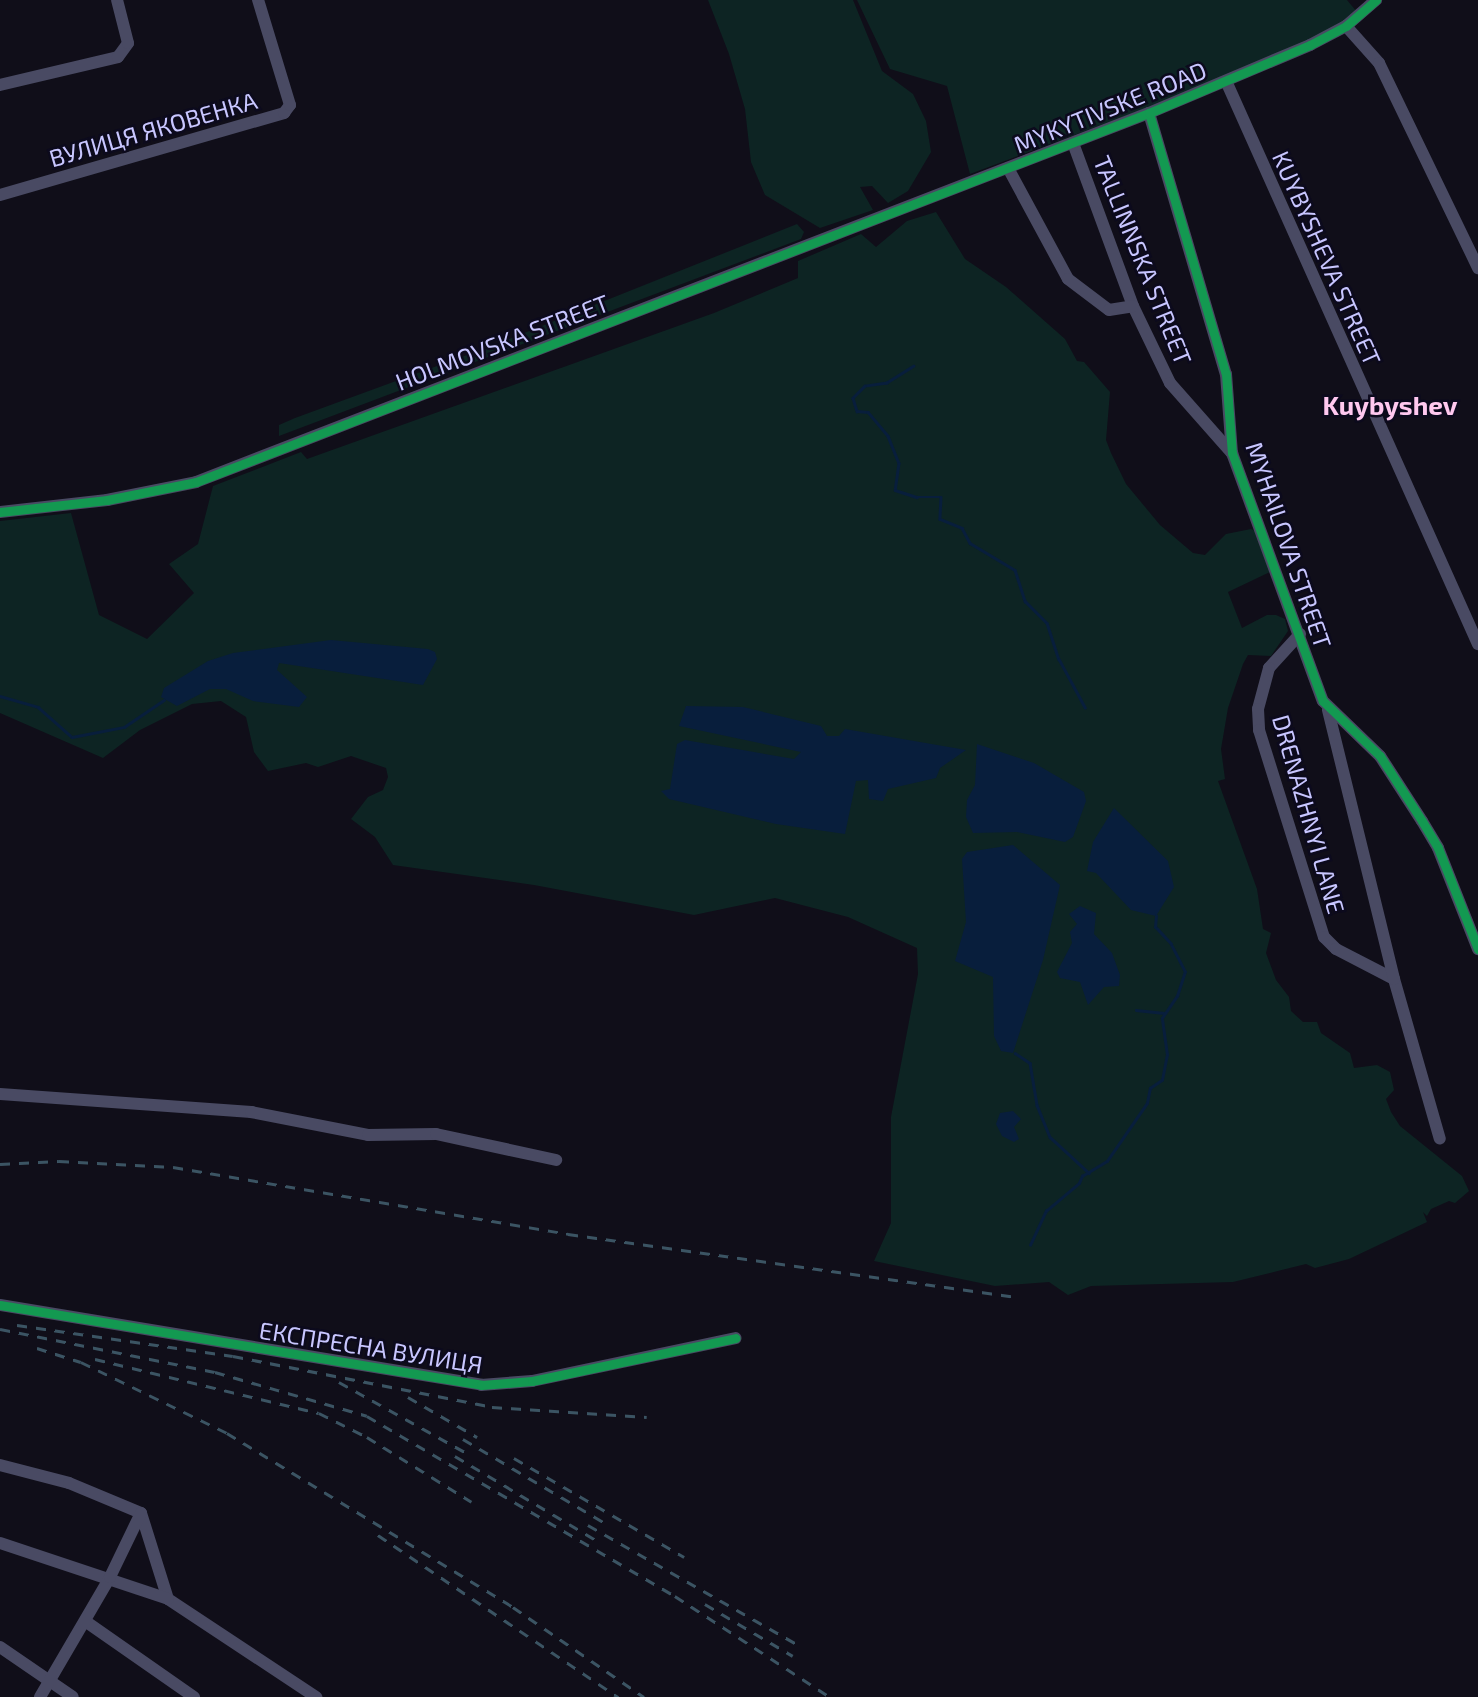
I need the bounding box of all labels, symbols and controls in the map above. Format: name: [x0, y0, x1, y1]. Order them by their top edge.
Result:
street label: MYKYTIVSKE ROAD: [1009, 55, 1211, 159]
street label: ВУЛИЦЯ ЯКОВЕНКА: [46, 86, 260, 172]
street label: KUYBYSHEVA STREET: [1267, 146, 1387, 370]
street label: TALLINNSKA STREET: [1088, 151, 1198, 369]
street label: HOLMOVSKA STREET: [391, 288, 613, 396]
district label: Kuybyshev: [1322, 389, 1458, 421]
street label: MYHAILOVA STREET: [1240, 438, 1338, 652]
street label: DRENAZHNYI LANE: [1267, 711, 1351, 917]
street label: ЕКСПРЕСНА ВУЛИЦЯ: [257, 1315, 485, 1379]

